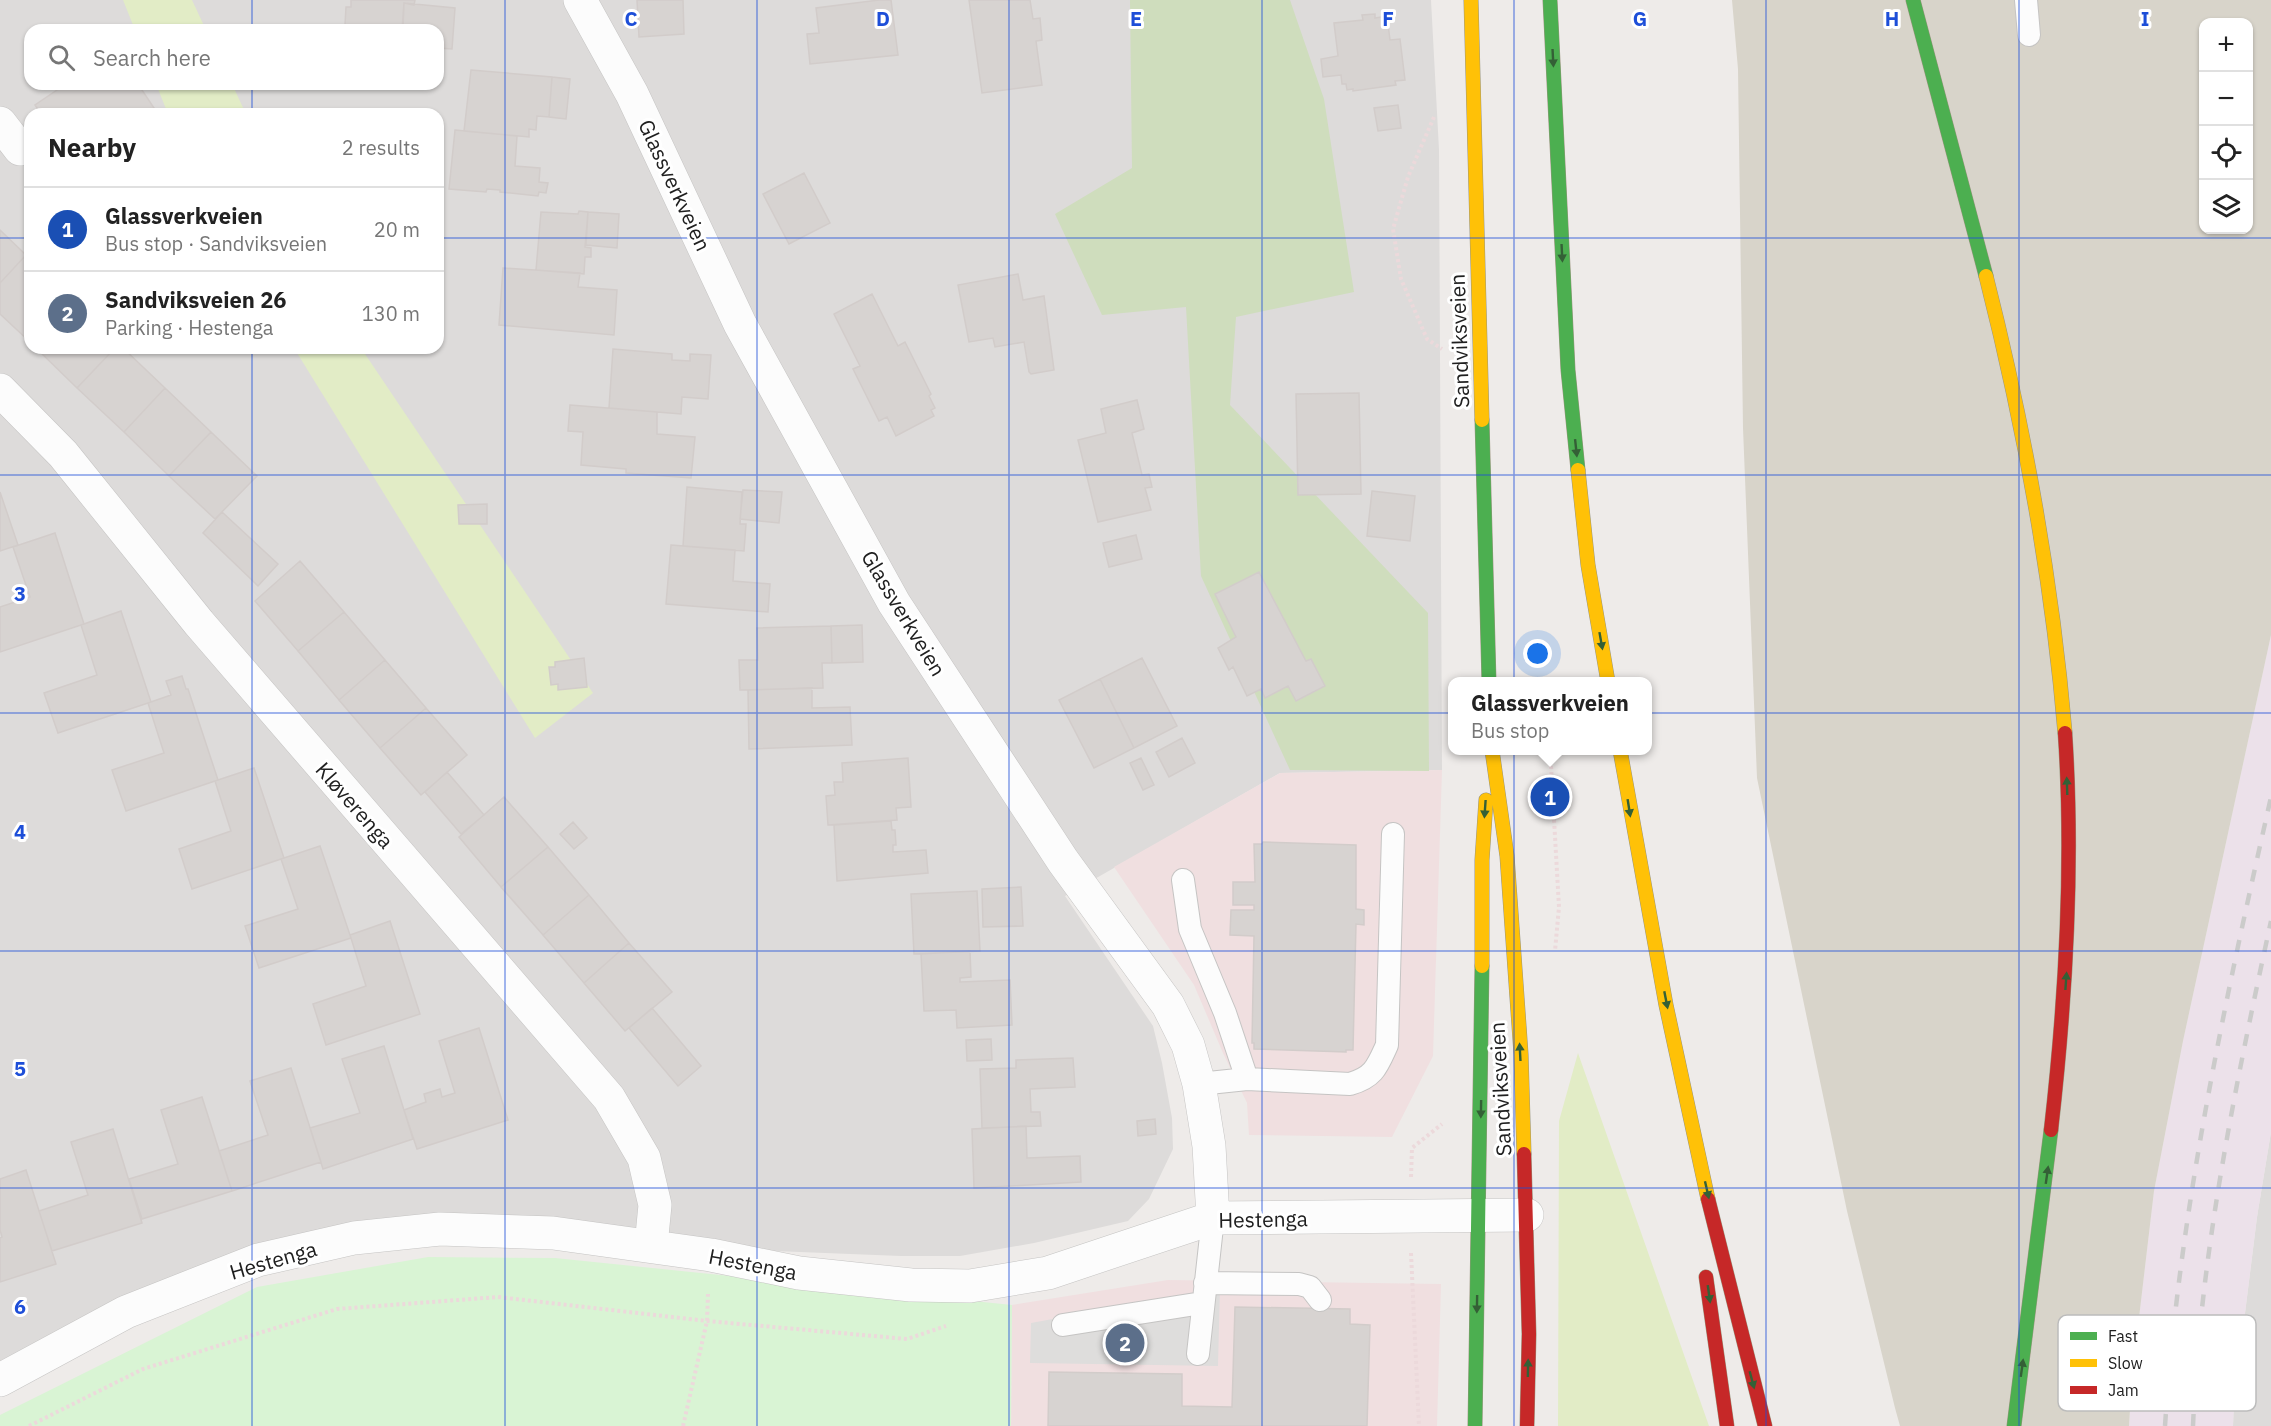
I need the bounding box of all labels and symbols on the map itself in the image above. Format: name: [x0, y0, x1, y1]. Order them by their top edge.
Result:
text: C: [624, 5, 638, 32]
text: D: [876, 5, 890, 32]
text: E: [1130, 5, 1142, 32]
text: F: [1382, 5, 1394, 32]
text: G: [1633, 5, 1647, 32]
text: H: [1885, 5, 1899, 32]
text: I: [2141, 5, 2149, 32]
one-way arrow: [1548, 49, 1557, 68]
street label: Glassverkveien: [632, 115, 718, 255]
one-way arrow: [1558, 244, 1567, 263]
street label: Sandviksveien: [1443, 273, 1475, 409]
one-way arrow: [1571, 438, 1581, 457]
street label: Glassverkveien: [855, 545, 953, 681]
text: 3: [14, 580, 26, 607]
one-way arrow: [1597, 632, 1606, 651]
your location: [1523, 639, 1552, 668]
street label: Kløverenga: [310, 756, 400, 854]
pin: 1: [1530, 774, 1570, 820]
one-way arrow: [2062, 776, 2071, 795]
one-way arrow: [1480, 799, 1490, 818]
one-way arrow: [1625, 799, 1634, 818]
text: 4: [14, 818, 26, 845]
one-way arrow: [2061, 971, 2070, 990]
one-way arrow: [1662, 991, 1671, 1010]
street label: Sandviksveien: [1483, 1021, 1517, 1157]
one-way arrow: [1516, 1042, 1525, 1061]
text: 5: [14, 1055, 26, 1082]
one-way arrow: [1476, 1099, 1486, 1118]
one-way arrow: [2043, 1165, 2052, 1184]
one-way arrow: [1703, 1181, 1712, 1200]
street label: Hestenga: [1218, 1204, 1308, 1234]
street label: Hestenga: [226, 1234, 320, 1286]
street label: Hestenga: [706, 1242, 800, 1286]
one-way arrow: [1704, 1285, 1713, 1304]
text: 6: [14, 1293, 26, 1320]
one-way arrow: [1473, 1294, 1482, 1313]
legend: [2058, 1315, 2256, 1411]
pin: 2: [1106, 1320, 1144, 1366]
text: Fast: [2108, 1326, 2138, 1346]
text: Slow: [2108, 1353, 2143, 1373]
one-way arrow: [1523, 1358, 1533, 1377]
one-way arrow: [2017, 1358, 2026, 1377]
one-way arrow: [1748, 1371, 1757, 1389]
text: Jam: [2108, 1380, 2139, 1400]

